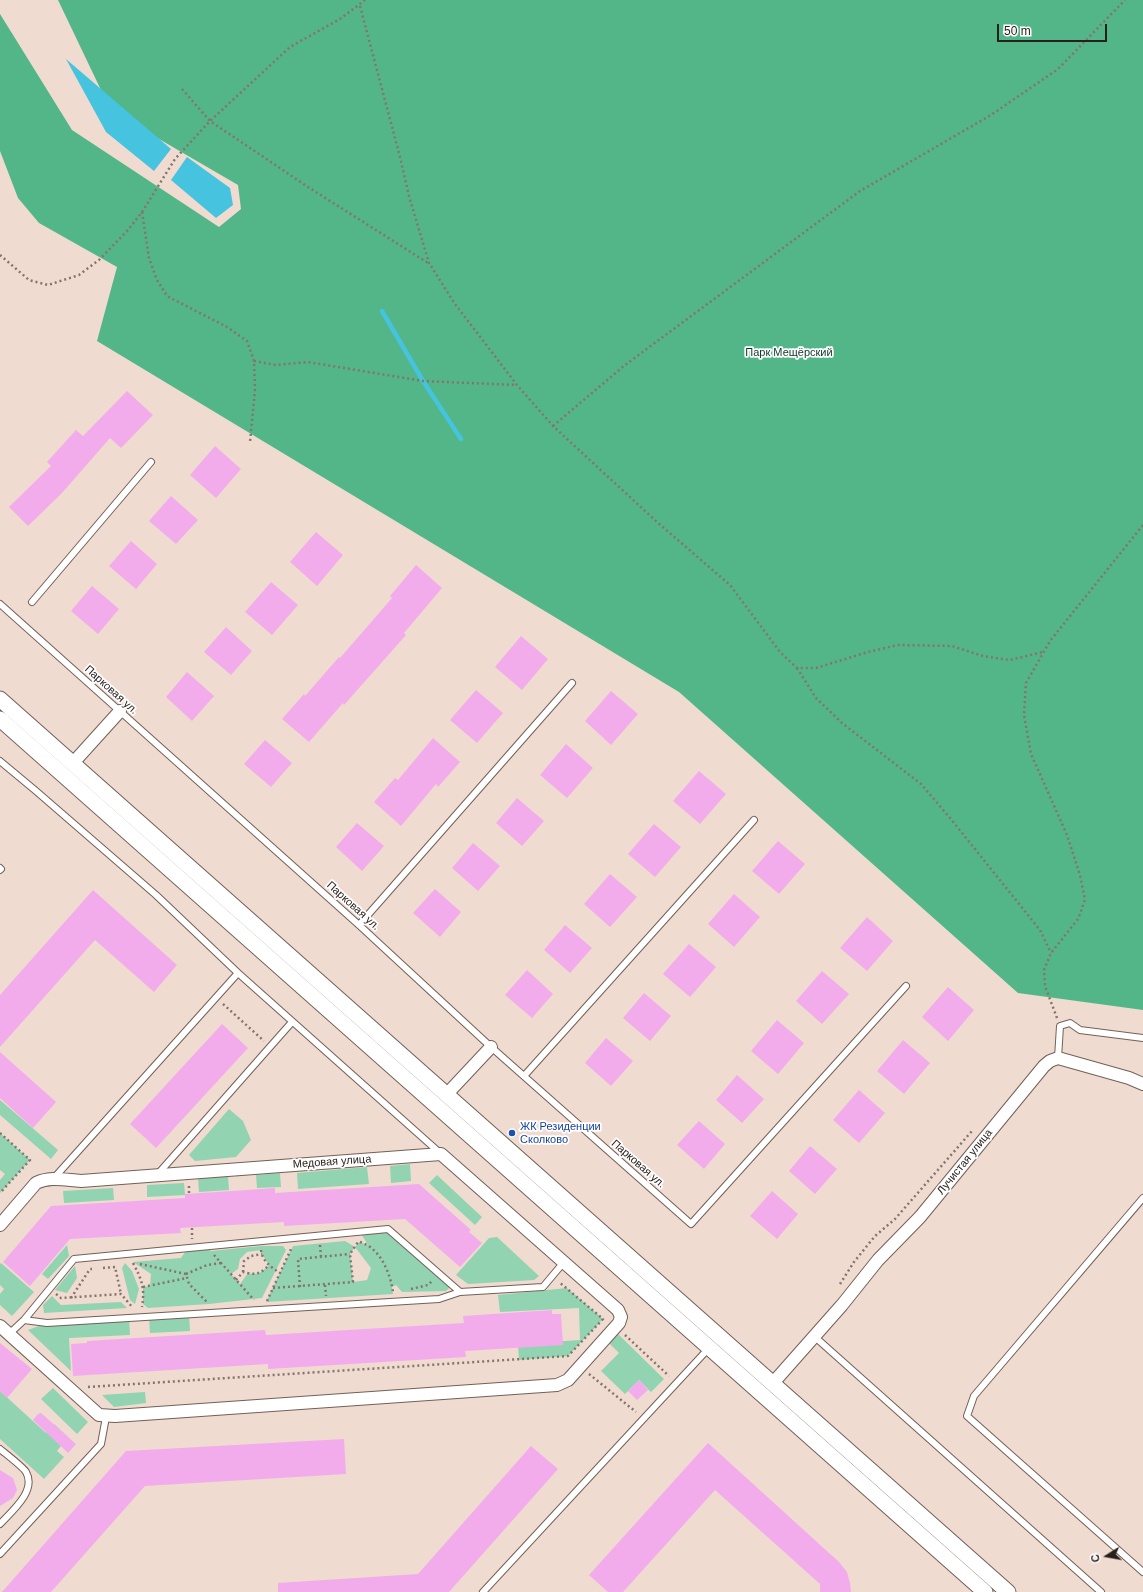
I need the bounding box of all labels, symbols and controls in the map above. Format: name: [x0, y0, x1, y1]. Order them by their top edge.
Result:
scale bar: [999, 16, 1109, 42]
text: 50 m: [1004, 24, 1031, 38]
park label: Парк Мещёрский: [745, 346, 833, 360]
street label: Парковая ул.: [82, 663, 140, 717]
street label: Парковая ул.: [324, 879, 382, 933]
place label: ЖК Резиденции Сколково: [520, 1120, 601, 1146]
street label: Лучистая улица: [935, 1127, 995, 1197]
marker: ЖК Резиденции Сколково: [507, 1128, 517, 1138]
street label: Парковая ул.: [608, 1137, 668, 1191]
street label: Медовая улица: [292, 1153, 372, 1171]
north arrow: [1087, 1536, 1127, 1576]
text: С: [1089, 1553, 1102, 1563]

